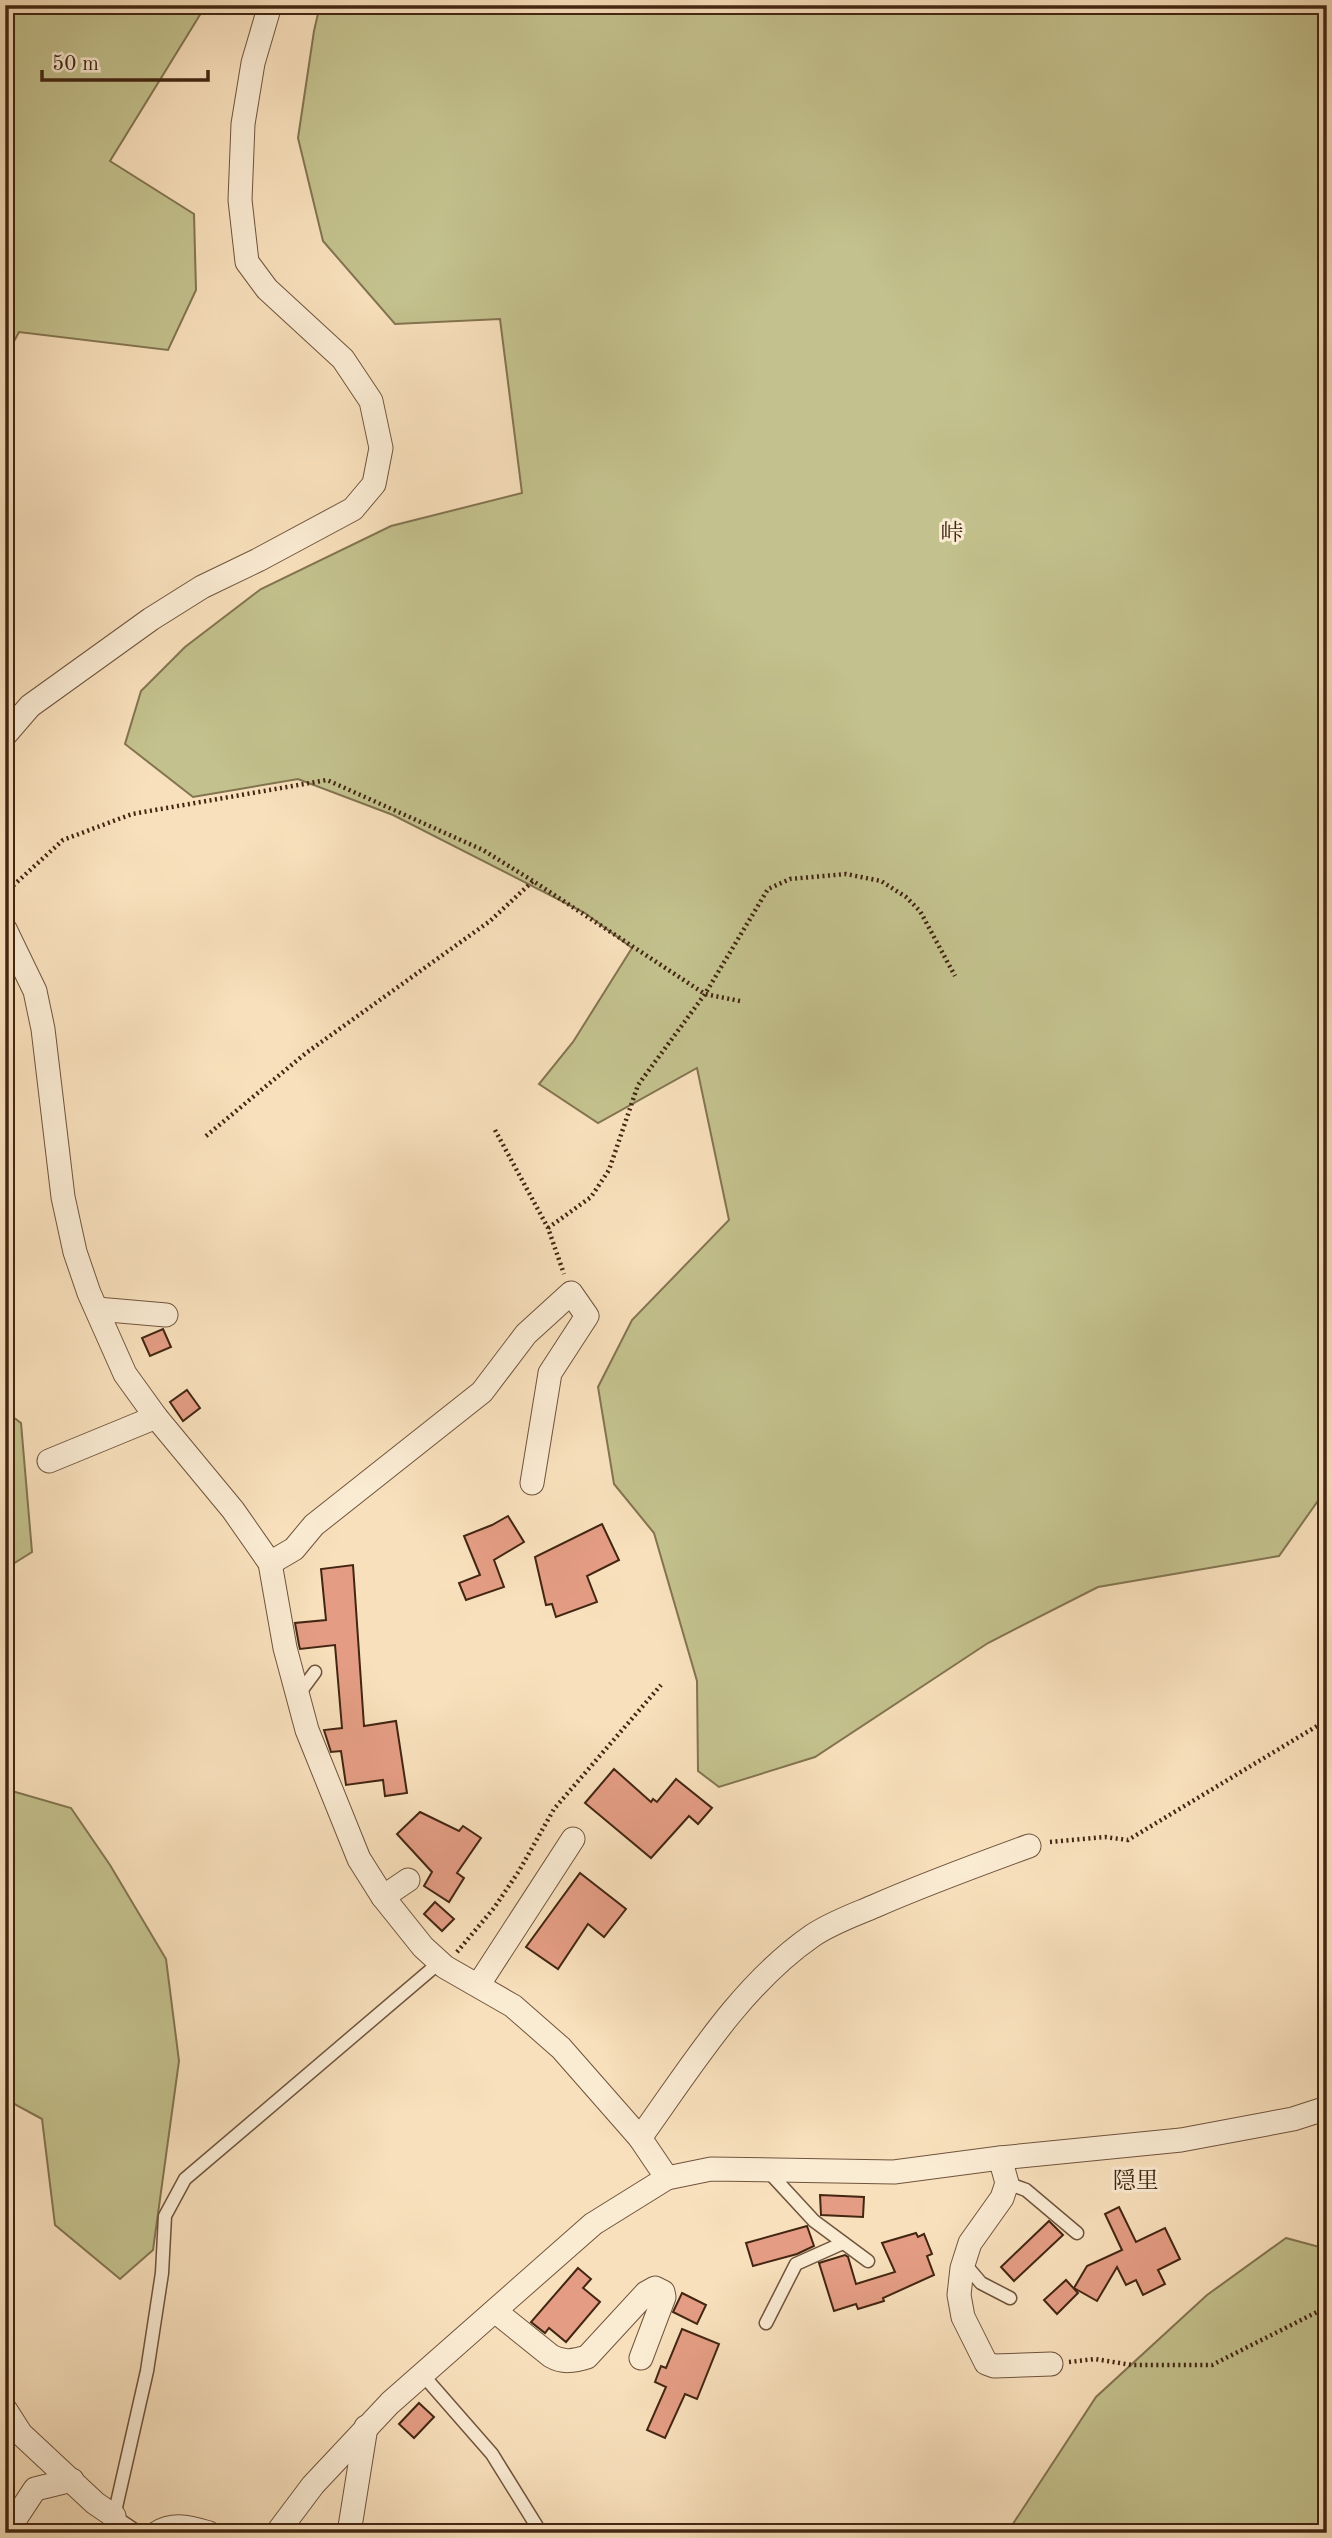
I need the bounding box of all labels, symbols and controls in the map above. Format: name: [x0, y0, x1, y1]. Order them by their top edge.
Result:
scale bar: [42, 38, 208, 82]
text: 50 m: [52, 54, 99, 75]
district label: 峠: [941, 520, 964, 545]
district label: 隠里: [1113, 2168, 1159, 2193]

